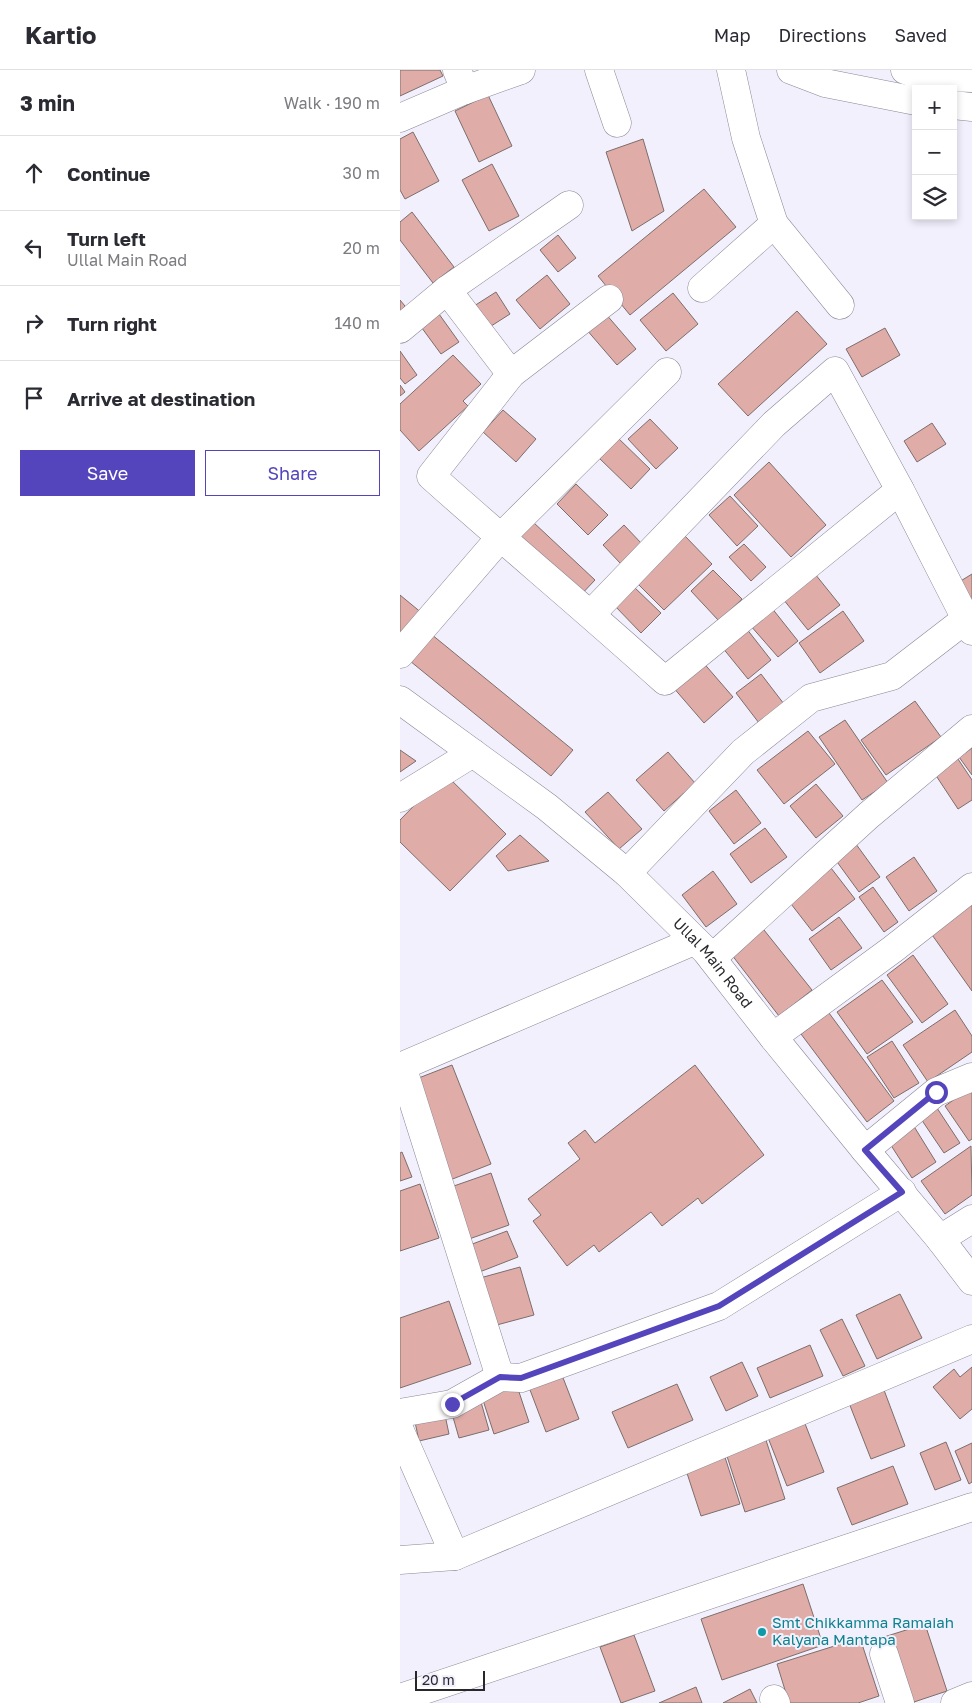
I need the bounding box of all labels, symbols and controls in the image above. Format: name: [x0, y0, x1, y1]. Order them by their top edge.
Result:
text: Kartio: [25, 20, 97, 49]
text: Map: [714, 24, 750, 46]
text: Directions: [778, 24, 866, 46]
text: Saved: [894, 24, 947, 46]
map controls: [912, 85, 957, 220]
button: +: [912, 85, 957, 130]
text: 3 min: [20, 90, 75, 116]
text: Walk · 190 m: [284, 93, 380, 113]
button: −: [912, 130, 957, 175]
icon: ahead: [20, 159, 48, 187]
text: Continue: [67, 162, 150, 185]
text: 30 m: [343, 163, 380, 183]
button: layers: [912, 175, 957, 220]
text: Turn left: [67, 227, 146, 250]
icon: left: [20, 234, 48, 262]
text: 20 m: [343, 238, 380, 258]
text: Ullal Main Road: [67, 250, 187, 270]
icon: right: [20, 309, 48, 337]
text: Turn right: [67, 312, 157, 335]
text: 140 m: [334, 313, 380, 333]
icon: arrive: [20, 384, 48, 412]
text: Arrive at destination: [67, 387, 255, 410]
button: Save: [20, 450, 195, 496]
button: Share: [205, 450, 380, 496]
street label: Ullal Main Road: [670, 914, 757, 1011]
route start: [925, 1081, 948, 1104]
route end: [441, 1393, 464, 1416]
place label: Smt Chikkamma Ramaiah Kalyana Mantapa: [772, 1613, 954, 1648]
marker: Smt Chikkamma Ramaiah Kalyana Mantapa: [756, 1626, 768, 1638]
scale bar: [415, 1668, 485, 1691]
text: 20 m: [422, 1671, 455, 1688]

